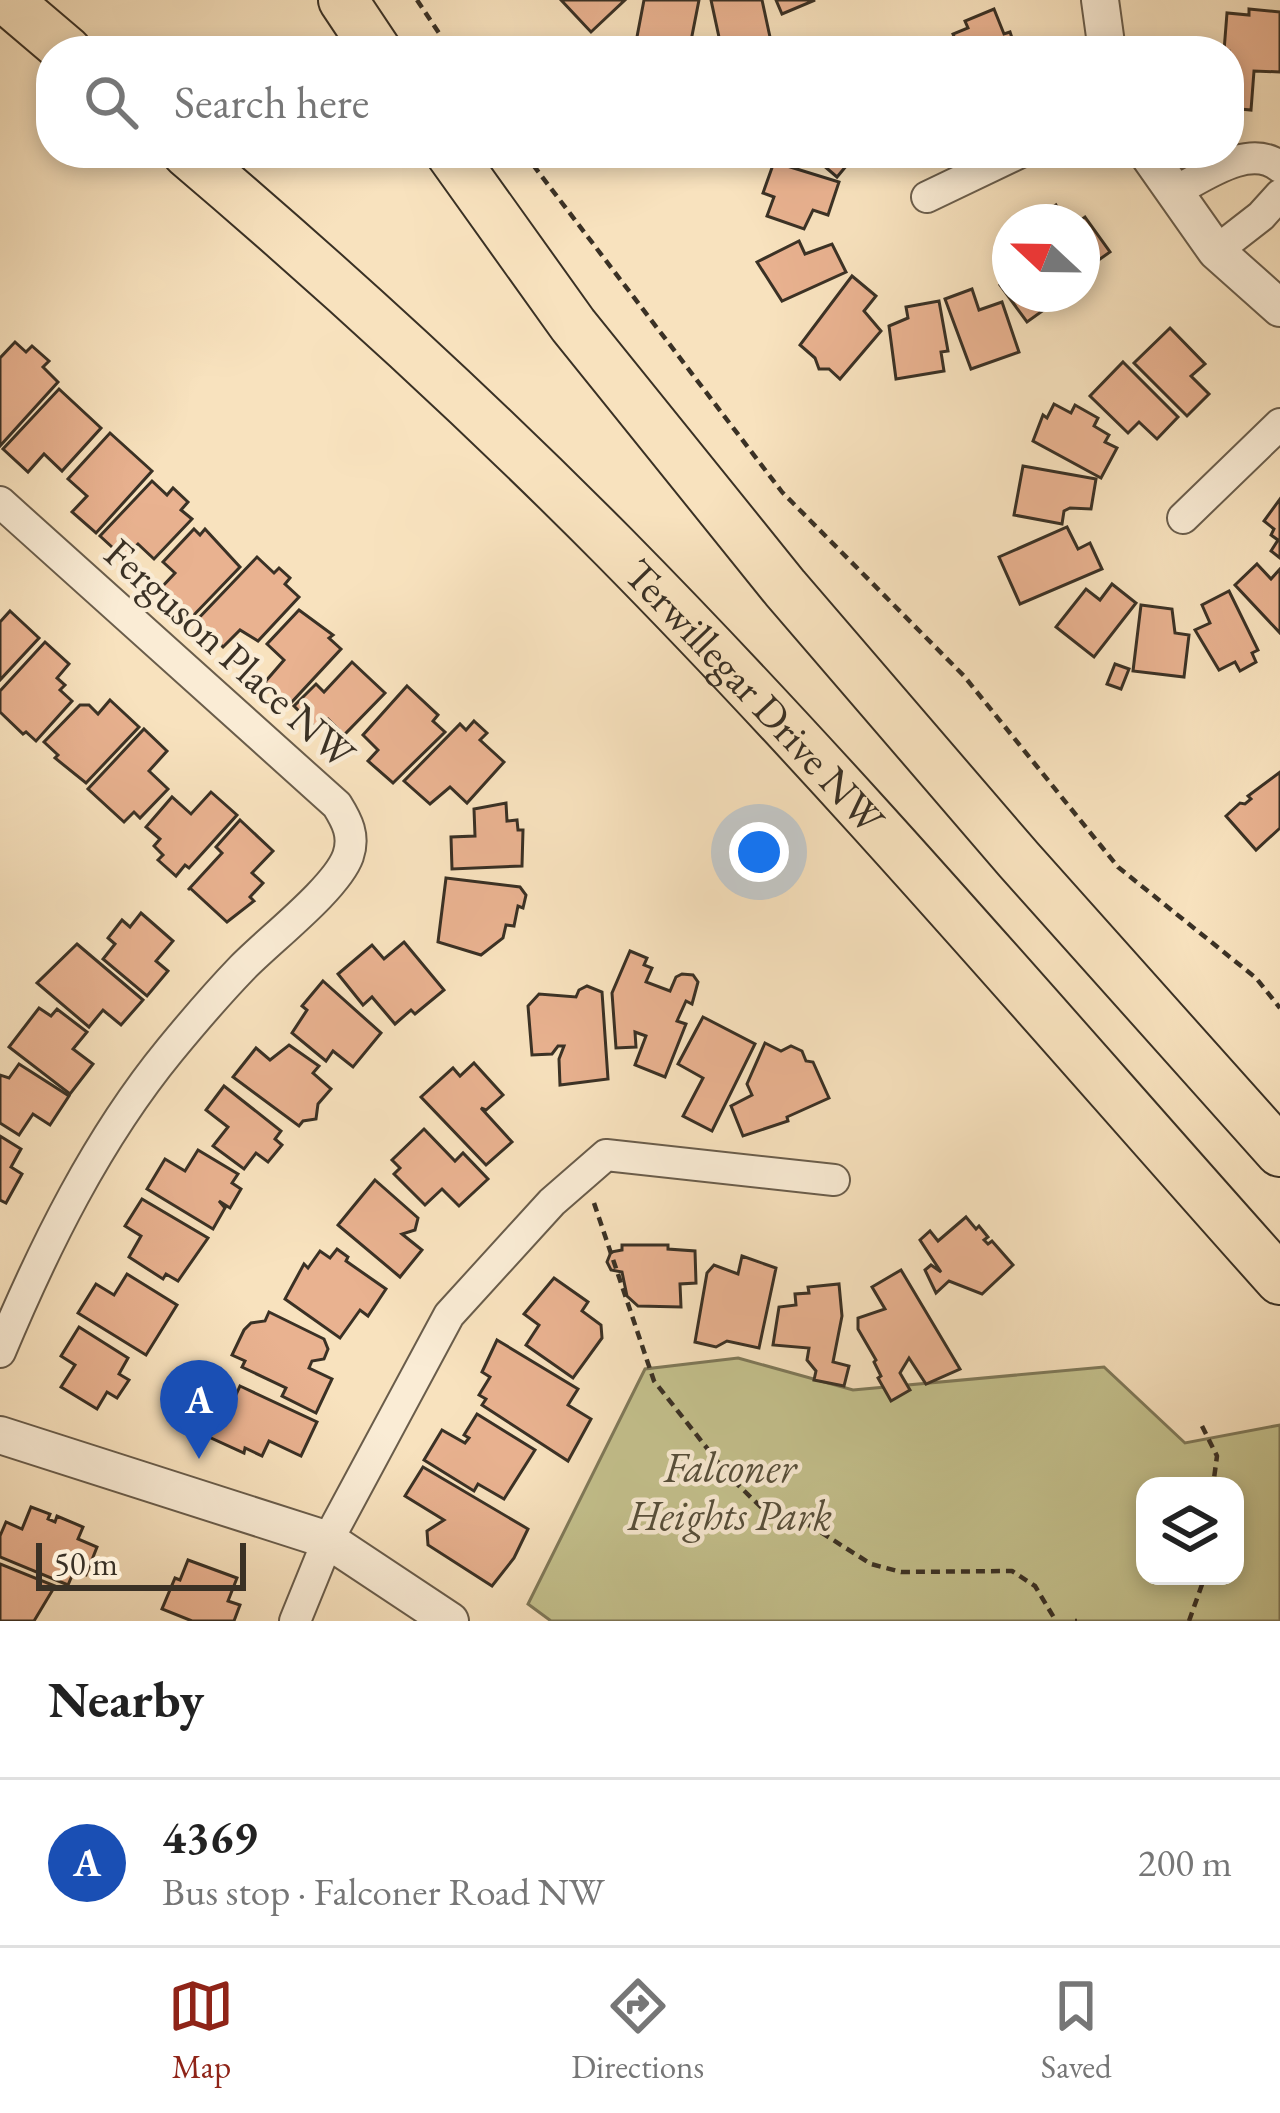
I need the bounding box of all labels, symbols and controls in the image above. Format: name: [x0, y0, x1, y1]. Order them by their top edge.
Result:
search box: [36, 36, 1244, 168]
icon: search: [78, 69, 144, 135]
text: Search here: [174, 73, 369, 131]
north arrow: [992, 204, 1100, 312]
street label: Ferguson Place NW: [93, 526, 368, 781]
street label: Terwillegar Drive NW: [613, 546, 898, 846]
your location: [729, 822, 789, 882]
pin: A: [160, 1360, 238, 1459]
park label: Falconer Heights Park: [627, 1440, 832, 1543]
map controls: [1136, 1477, 1244, 1585]
button: layers: [1136, 1477, 1244, 1585]
scale bar: [36, 1537, 246, 1590]
text: 50 m: [54, 1542, 118, 1585]
text: Nearby: [48, 1666, 204, 1732]
text: 4369: [162, 1808, 257, 1866]
text: A: [73, 1837, 101, 1888]
text: 200 m: [1138, 1837, 1232, 1888]
text: Bus stop · Falconer Road NW: [162, 1866, 604, 1917]
tab: Map: [168, 1973, 234, 2088]
tab: Directions: [571, 1973, 704, 2088]
tab: Saved: [1041, 1973, 1112, 2088]

